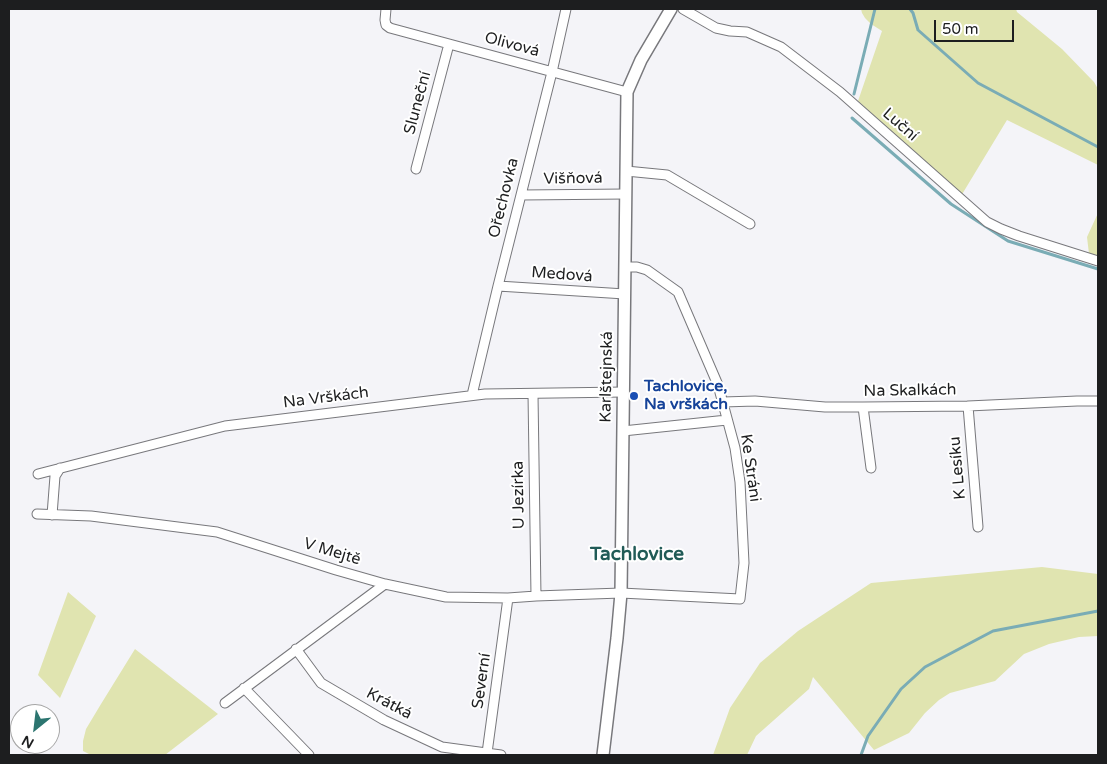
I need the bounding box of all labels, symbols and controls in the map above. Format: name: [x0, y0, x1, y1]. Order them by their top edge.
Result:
scale bar: [937, 10, 1017, 42]
text: 50 m: [942, 20, 979, 38]
street label: Olivová: [482, 28, 542, 62]
street label: Sluneční: [400, 69, 436, 137]
street label: Luční: [878, 104, 922, 146]
street label: Ořechovka: [485, 156, 523, 240]
street label: Višňová: [543, 169, 603, 189]
street label: Medová: [531, 263, 593, 287]
street label: Karlštejnská: [597, 331, 617, 423]
place label: Tachlovice, Na vrškách: [644, 377, 728, 415]
street label: Na Skalkách: [863, 381, 957, 401]
street label: Na Vrškách: [282, 383, 370, 413]
marker: Tachlovice, Na vrškách: [628, 390, 640, 402]
street label: Ke Stráni: [736, 433, 764, 503]
street label: K Lesíku: [946, 436, 970, 500]
street label: U Jezírka: [509, 461, 529, 529]
street label: V Mejtě: [301, 534, 363, 570]
district label: Tachlovice: [590, 544, 684, 566]
street label: Severní: [469, 652, 495, 710]
street label: Krátká: [363, 684, 415, 724]
north arrow: [10, 704, 60, 754]
text: N: [19, 732, 37, 752]

